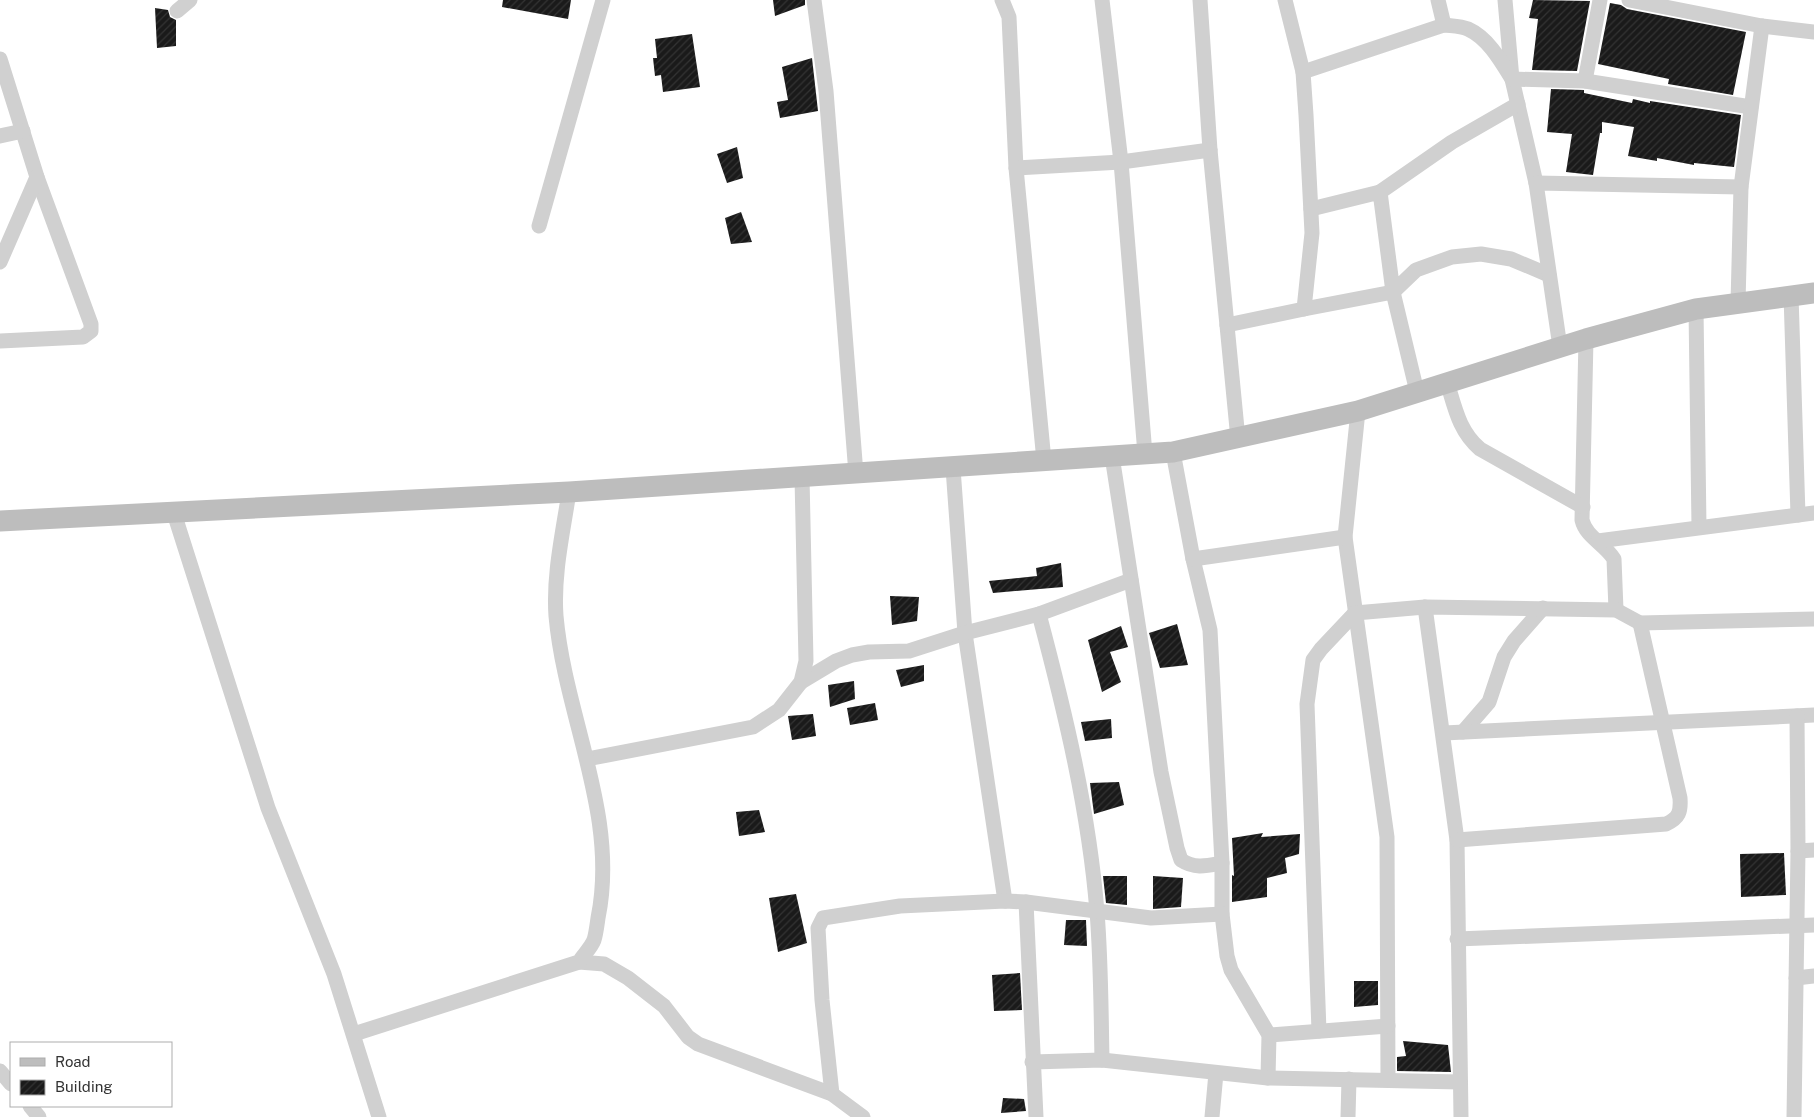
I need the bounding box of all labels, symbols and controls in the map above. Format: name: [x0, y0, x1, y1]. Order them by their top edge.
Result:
legend: [10, 1042, 172, 1107]
text: Road: [55, 1053, 91, 1070]
text: Building: [55, 1078, 113, 1095]

